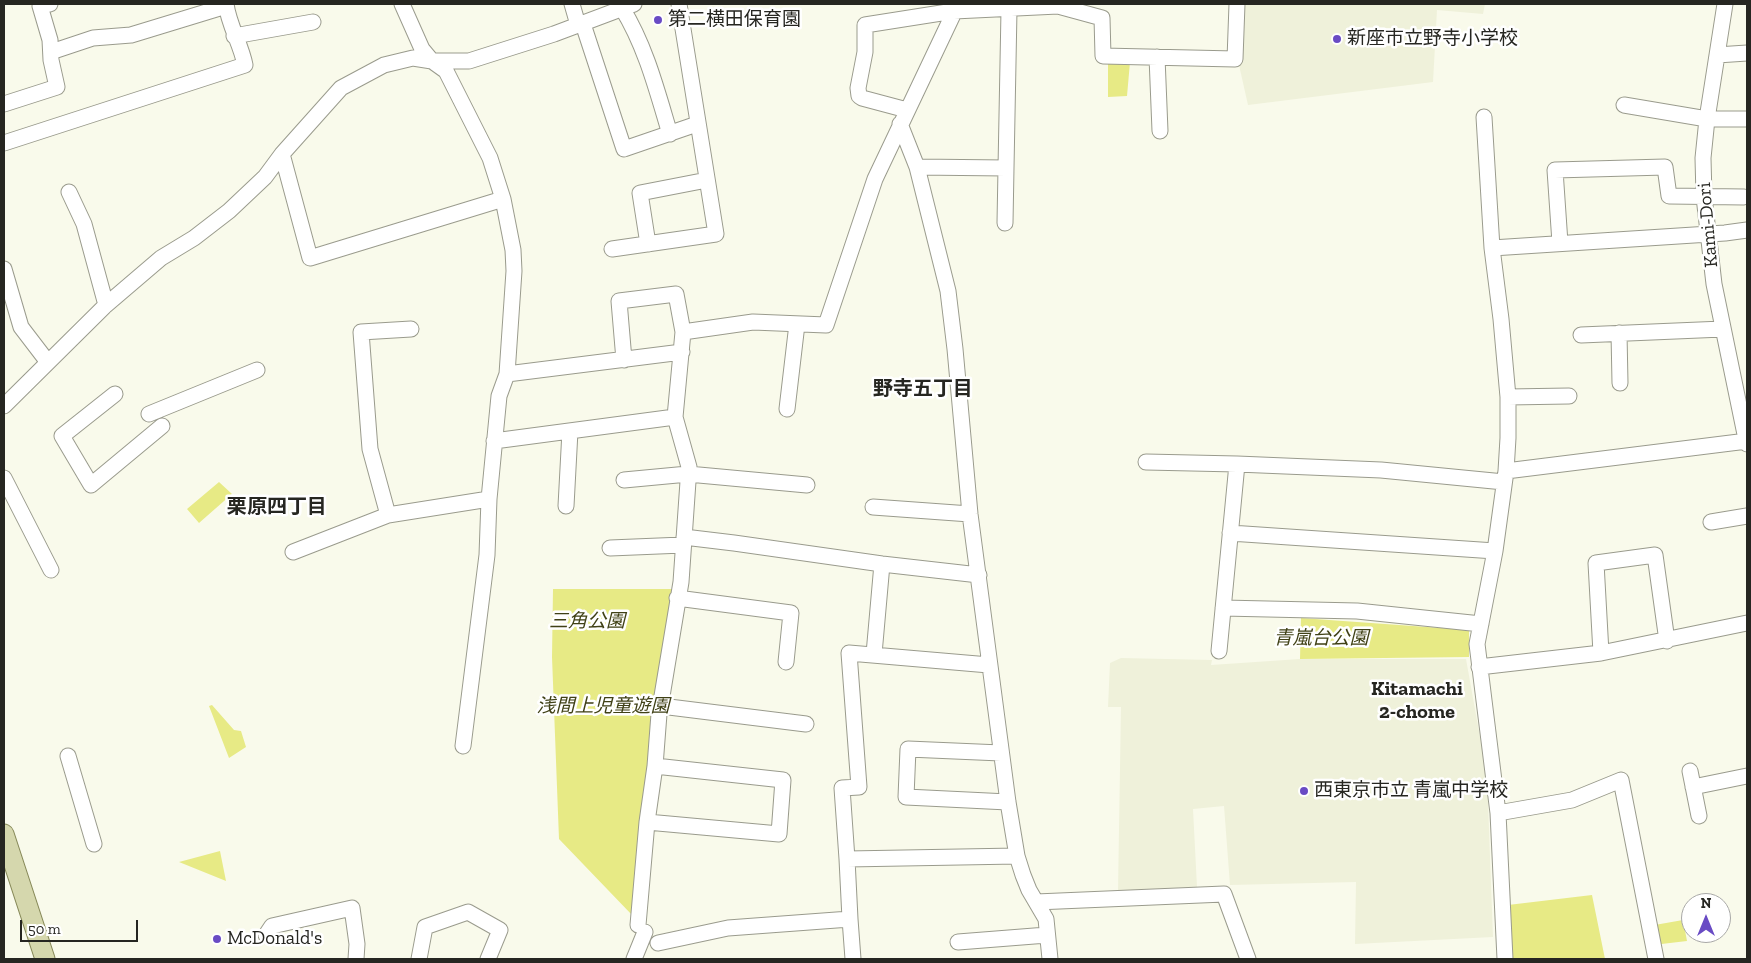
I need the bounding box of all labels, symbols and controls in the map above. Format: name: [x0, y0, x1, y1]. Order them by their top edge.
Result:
place label: 第二横田保育園: [668, 9, 801, 31]
marker: 第二横田保育園: [652, 14, 664, 26]
place label: 新座市立野寺小学校: [1347, 28, 1518, 50]
marker: 新座市立野寺小学校: [1331, 33, 1343, 45]
street label: Kami-Dori: [1693, 181, 1723, 269]
district label: 野寺五丁目: [873, 377, 973, 401]
district label: 栗原四丁目: [227, 495, 327, 519]
park label: 三角公園: [549, 611, 625, 633]
park label: 青嵐台公園: [1274, 628, 1368, 650]
district label: Kitamachi 2-chome: [1371, 677, 1463, 724]
park label: 浅間上児童遊園: [537, 696, 669, 718]
place label: 西東京市立 青嵐中学校: [1314, 780, 1508, 802]
marker: 西東京市立 青嵐中学校: [1298, 785, 1310, 797]
north arrow: [1681, 893, 1731, 943]
text: N: [1701, 895, 1711, 912]
scale bar: [22, 910, 140, 942]
text: 50 m: [28, 920, 61, 938]
place label: McDonald's: [227, 928, 322, 950]
marker: McDonald's: [211, 933, 223, 945]

